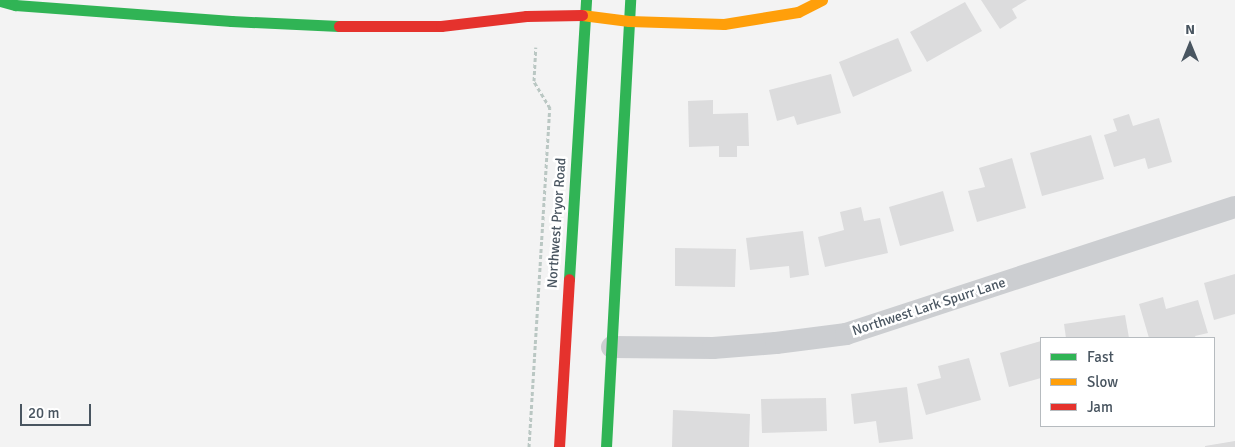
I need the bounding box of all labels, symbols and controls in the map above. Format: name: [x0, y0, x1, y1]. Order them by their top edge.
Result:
north arrow: [1165, 20, 1215, 70]
text: N: [1185, 21, 1195, 38]
street label: Northwest Pryor Road: [544, 157, 570, 289]
street label: Northwest Lark Spurr Lane: [850, 274, 1008, 340]
legend: [1040, 337, 1215, 427]
text: Fast: [1087, 348, 1114, 366]
text: Slow: [1087, 373, 1118, 391]
scale bar: [22, 394, 94, 426]
text: Jam: [1087, 398, 1113, 416]
text: 20 m: [28, 404, 59, 422]

